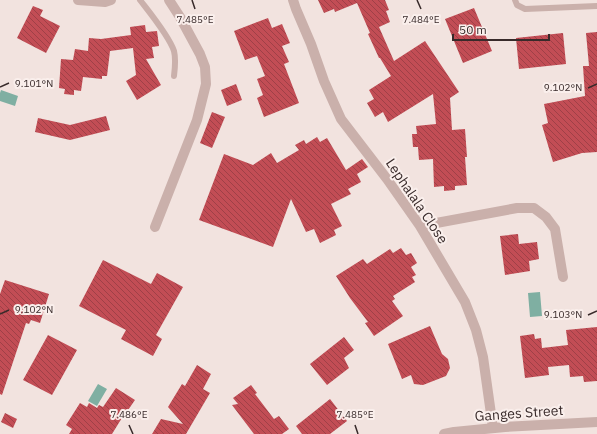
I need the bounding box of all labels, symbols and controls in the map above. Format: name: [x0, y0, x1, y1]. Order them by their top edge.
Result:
text: 7.485°E: [176, 13, 214, 26]
text: 7.484°E: [402, 13, 440, 26]
scale bar: [453, 16, 549, 42]
text: 50 m: [459, 22, 487, 37]
text: 9.101°N: [15, 77, 53, 90]
text: 9.102°N: [544, 81, 582, 94]
street label: Lephalala Close: [382, 155, 452, 247]
text: 9.102°N: [15, 303, 53, 316]
text: 9.103°N: [544, 308, 582, 321]
street label: Ganges Street: [474, 401, 564, 425]
text: 7.486°E: [110, 408, 148, 421]
text: 7.485°E: [336, 408, 374, 421]

